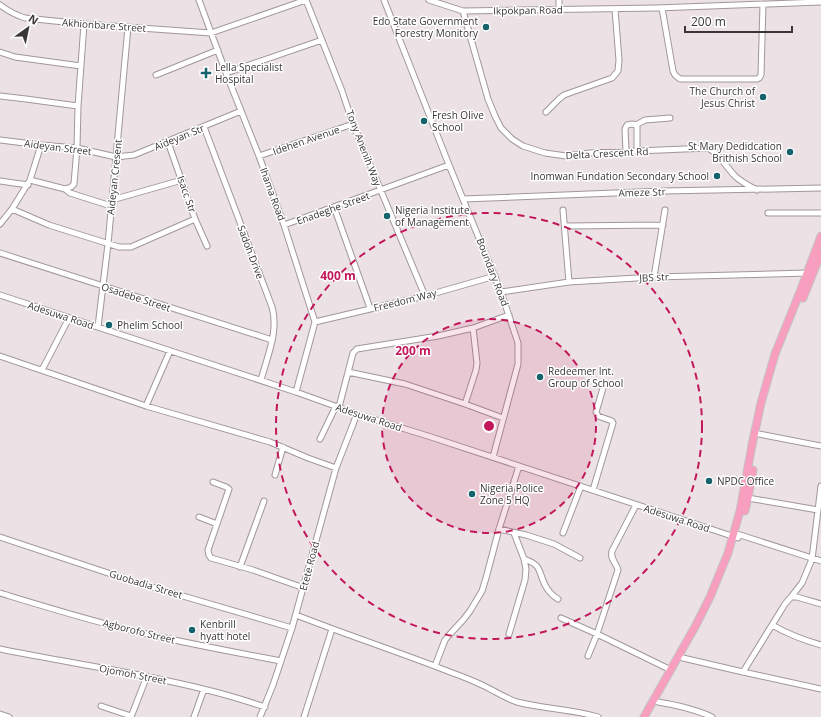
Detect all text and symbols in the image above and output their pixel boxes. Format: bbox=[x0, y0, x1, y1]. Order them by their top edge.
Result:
street label: Ikpokpan Road bbox=[493, 2, 563, 18]
north arrow bbox=[8, 8, 48, 48]
scale bar bbox=[685, 8, 792, 34]
text: N bbox=[26, 10, 42, 28]
text: 200 m bbox=[691, 13, 726, 30]
place label: Edo State Government Forestry Monitory bbox=[373, 14, 479, 40]
street label: Akhionbare Street bbox=[61, 15, 147, 35]
marker: Edo State Government Forestry Monitory bbox=[481, 22, 491, 32]
place label: Lella Specialist Hospital bbox=[215, 60, 283, 86]
marker: Lella Specialist Hospital bbox=[200, 67, 212, 79]
place label: The Church of Jesus Christ bbox=[690, 84, 756, 110]
marker: The Church of Jesus Christ bbox=[758, 92, 768, 102]
street label: Tony Anenih Way bbox=[343, 108, 385, 189]
place label: Fresh Olive School bbox=[432, 108, 484, 134]
marker: Fresh Olive School bbox=[419, 116, 429, 126]
street label: Aideyan Str bbox=[152, 121, 206, 153]
street label: Idehen Avenue bbox=[271, 122, 342, 158]
street label: Aideyan Street bbox=[23, 136, 93, 158]
street label: Aideyan Cresent bbox=[103, 138, 125, 216]
place label: St Mary Dedidcation Brithish School bbox=[688, 139, 782, 165]
street label: Delta Crescent Rd bbox=[565, 144, 649, 162]
marker: St Mary Dedidcation Brithish School bbox=[785, 147, 795, 157]
street label: Ihama Road bbox=[257, 165, 289, 223]
place label: Inomwan Fundation Secondary School bbox=[530, 169, 709, 183]
marker: Inomwan Fundation Secondary School bbox=[712, 171, 722, 181]
street label: Isacc Str bbox=[174, 174, 200, 214]
street label: Ameze Str bbox=[618, 184, 666, 200]
street label: Enadeghe Street bbox=[295, 188, 372, 228]
place label: Nigeria Institute of Management bbox=[395, 203, 470, 229]
marker: Nigeria Institute of Management bbox=[382, 211, 392, 221]
street label: Sadoh Drive bbox=[234, 223, 268, 281]
street label: Boundary Road bbox=[474, 236, 512, 308]
text: 400 m bbox=[320, 267, 356, 284]
street label: JBS str bbox=[638, 269, 669, 285]
street label: Osadebe Street bbox=[100, 279, 173, 315]
street label: Freedom Way bbox=[372, 285, 439, 315]
street label: Adesuwa Road bbox=[26, 298, 96, 332]
place label: Phelim School bbox=[117, 318, 183, 332]
marker: Phelim School bbox=[104, 320, 114, 330]
text: 200 m bbox=[395, 342, 431, 359]
place label: Redeemer Int. Group of School bbox=[548, 364, 623, 390]
marker: Redeemer Int. Group of School bbox=[535, 372, 545, 382]
street label: Adesuwa Road bbox=[334, 400, 404, 434]
centre of rings bbox=[482, 419, 496, 433]
place label: NPDC Office bbox=[717, 474, 775, 488]
marker: NPDC Office bbox=[704, 476, 714, 486]
place label: Nigeria Police Zone 5 HQ bbox=[480, 481, 544, 507]
marker: Nigeria Police Zone 5 HQ bbox=[467, 489, 477, 499]
street label: Adesuwa Road bbox=[642, 501, 712, 535]
street label: Etete Road bbox=[296, 540, 322, 592]
street label: Guobadia Street bbox=[108, 566, 185, 602]
street label: Agborofo Street bbox=[101, 615, 177, 647]
place label: Kenbrill hyatt hotel bbox=[200, 617, 250, 643]
marker: Kenbrill hyatt hotel bbox=[187, 625, 197, 635]
street label: Ojomoh Street bbox=[98, 661, 168, 687]

